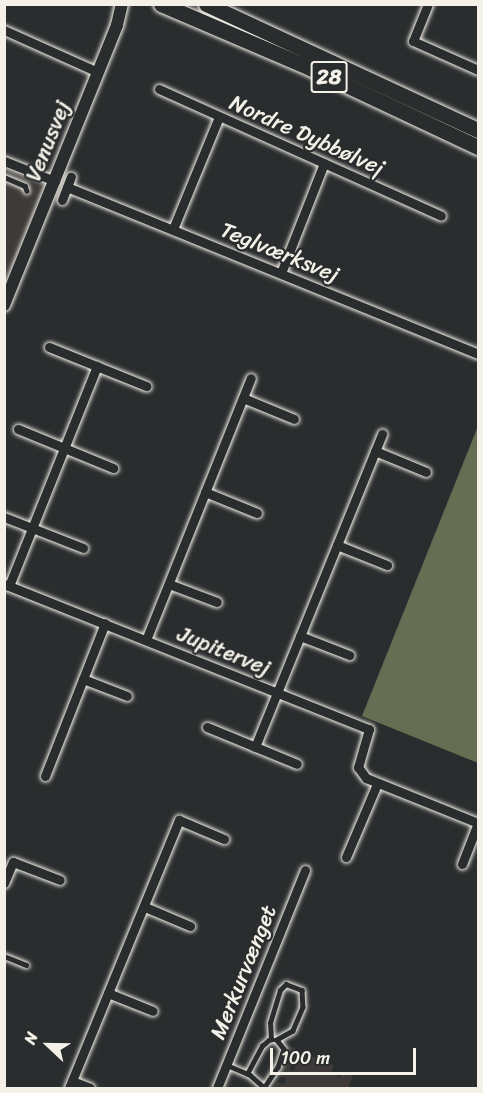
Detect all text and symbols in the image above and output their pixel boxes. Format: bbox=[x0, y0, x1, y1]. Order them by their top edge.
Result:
road number: 28 bbox=[310, 59, 348, 95]
street label: Nordre Dybbølvej bbox=[226, 89, 388, 181]
street label: Venusvej bbox=[20, 97, 76, 185]
street label: Teglværksvej bbox=[217, 216, 343, 288]
street label: Jupitervej bbox=[174, 620, 274, 682]
street label: Merkurvænget bbox=[204, 901, 282, 1043]
north arrow bbox=[18, 1015, 78, 1075]
text: N bbox=[15, 1027, 46, 1049]
scale bar bbox=[273, 1036, 418, 1074]
text: 100 m bbox=[281, 1042, 330, 1074]

